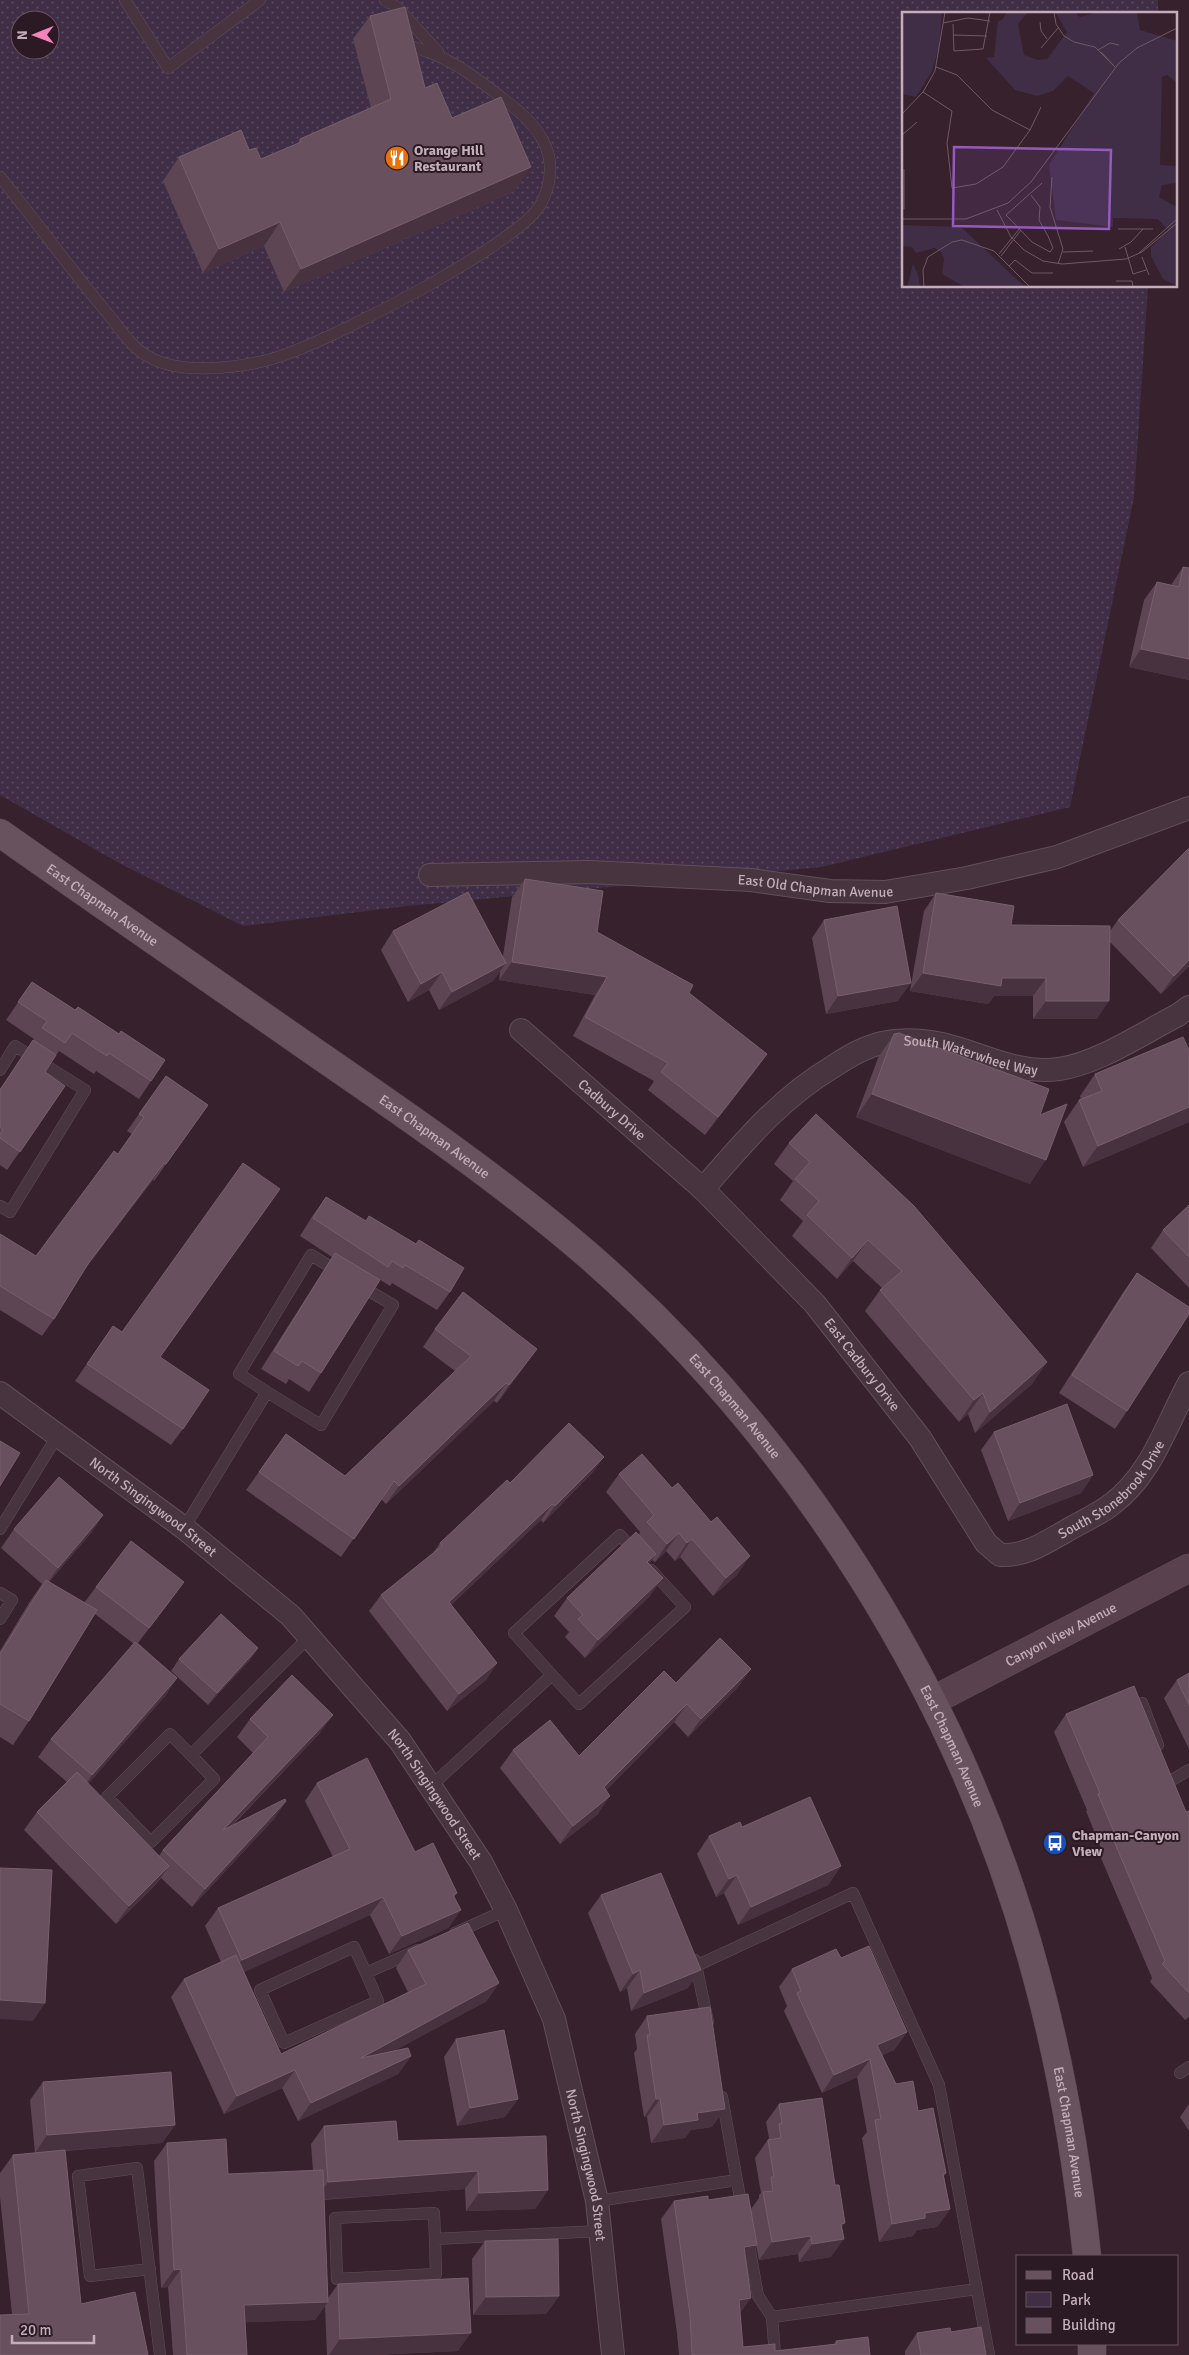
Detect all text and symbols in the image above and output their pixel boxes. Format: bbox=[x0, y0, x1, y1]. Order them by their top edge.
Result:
north arrow bbox=[10, 10, 60, 60]
inset map bbox=[902, 12, 1176, 288]
text: N bbox=[14, 30, 31, 40]
place label: Orange Hill Restaurant bbox=[414, 142, 484, 175]
restaurant icon: Orange Hill Restaurant bbox=[384, 145, 410, 171]
street label: East Chapman Avenue bbox=[43, 860, 161, 950]
street label: East Old Chapman Avenue bbox=[737, 871, 895, 901]
street label: South Waterwheel Way bbox=[904, 1032, 1039, 1079]
street label: Cadbury Drive bbox=[574, 1076, 649, 1144]
street label: East Chapman Avenue bbox=[376, 1091, 493, 1182]
street label: East Cadbury Drive bbox=[820, 1315, 904, 1415]
street label: East Chapman Avenue bbox=[685, 1350, 784, 1462]
street label: South Stonebrook Drive bbox=[1055, 1438, 1168, 1543]
street label: North Singingwood Street bbox=[86, 1454, 220, 1561]
street label: Canyon View Avenue bbox=[1002, 1599, 1120, 1671]
street label: East Chapman Avenue bbox=[916, 1682, 987, 1810]
street label: North Singingwood Street bbox=[384, 1725, 485, 1863]
place label: Chapman-Canyon View bbox=[1072, 1827, 1180, 1860]
bus stop icon: Chapman-Canyon View bbox=[1042, 1830, 1068, 1856]
street label: East Chapman Avenue bbox=[1049, 2065, 1088, 2199]
street label: North Singingwood Street bbox=[562, 2087, 609, 2242]
legend bbox=[1016, 2255, 1179, 2345]
text: Road bbox=[1062, 2266, 1094, 2284]
text: Park bbox=[1062, 2291, 1091, 2309]
scale bar bbox=[12, 2312, 95, 2344]
text: Building bbox=[1062, 2316, 1116, 2334]
text: 20 m bbox=[20, 2321, 51, 2339]

